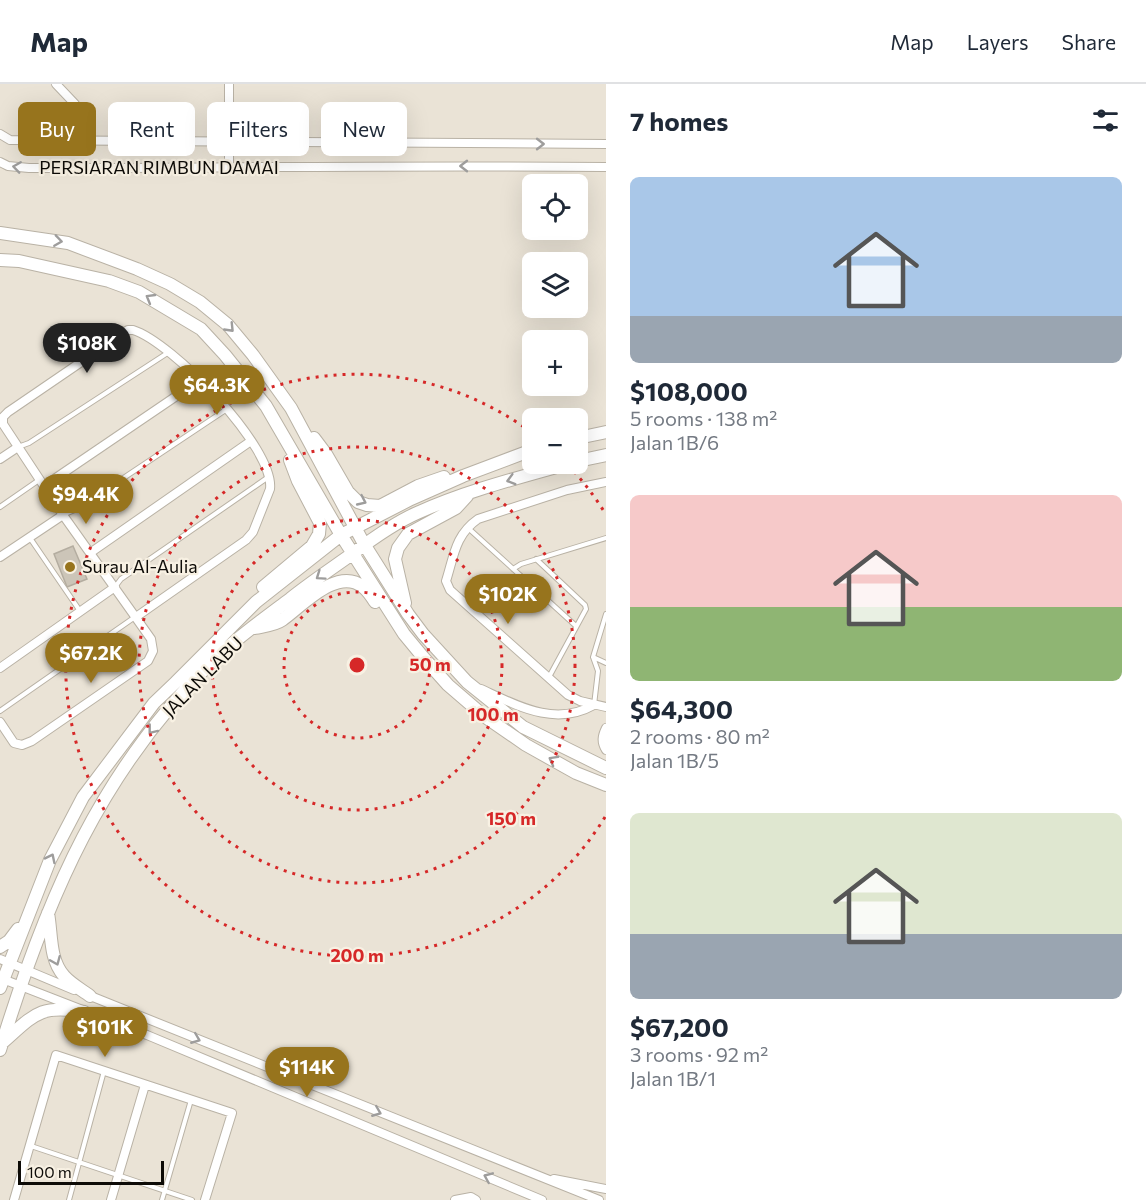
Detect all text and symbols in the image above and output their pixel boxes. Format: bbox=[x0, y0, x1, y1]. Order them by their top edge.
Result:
text: Map bbox=[30, 24, 88, 58]
text: Map bbox=[890, 29, 934, 54]
text: Layers bbox=[967, 29, 1029, 54]
text: Share bbox=[1062, 29, 1116, 54]
chip: Buy bbox=[18, 102, 96, 156]
chip: Rent bbox=[108, 102, 195, 156]
chip: Filters bbox=[207, 102, 309, 156]
chip: New bbox=[321, 102, 407, 156]
icon: filters bbox=[1089, 104, 1122, 137]
text: 7 homes bbox=[630, 105, 728, 136]
one-way arrow bbox=[536, 137, 545, 150]
street label: PERSIARAN RIMBUN DAMAI bbox=[39, 156, 279, 178]
one-way arrow bbox=[459, 159, 468, 172]
one-way arrow bbox=[12, 161, 21, 173]
map controls bbox=[522, 174, 588, 474]
button: locate bbox=[522, 174, 588, 240]
icon: home bbox=[822, 216, 930, 324]
one-way arrow bbox=[53, 235, 63, 247]
button: layers bbox=[522, 252, 588, 318]
one-way arrow bbox=[146, 294, 156, 305]
one-way arrow bbox=[223, 322, 234, 332]
pin: $108K bbox=[45, 323, 129, 374]
text: $108K bbox=[57, 330, 117, 354]
button: + bbox=[522, 330, 588, 396]
pin: $64.3K bbox=[168, 365, 266, 416]
text: $64.3K bbox=[184, 372, 250, 396]
text: $108,000 bbox=[630, 375, 748, 406]
text: 5 rooms · 138 m² bbox=[630, 406, 777, 430]
button: − bbox=[522, 408, 588, 474]
text: Jalan 1B/6 bbox=[630, 430, 719, 454]
one-way arrow bbox=[506, 473, 517, 485]
pin: $94.4K bbox=[37, 474, 135, 525]
text: $94.4K bbox=[52, 481, 120, 505]
one-way arrow bbox=[355, 494, 366, 506]
icon: home bbox=[822, 534, 930, 642]
place label: Surau Al-Aulia bbox=[82, 555, 198, 577]
marker: Surau Al-Aulia bbox=[63, 560, 77, 574]
one-way arrow bbox=[315, 569, 326, 580]
pin: $102K bbox=[466, 574, 550, 625]
text: $102K bbox=[478, 581, 538, 605]
street label: JALAN LABU bbox=[157, 631, 247, 721]
pin: $67.2K bbox=[42, 633, 140, 684]
text: $67.2K bbox=[59, 640, 123, 664]
text: 50 m bbox=[409, 653, 451, 675]
centre of rings bbox=[347, 655, 367, 675]
text: $64,300 bbox=[630, 693, 733, 724]
text: 100 m bbox=[467, 703, 519, 725]
one-way arrow bbox=[148, 724, 159, 735]
text: 2 rooms · 80 m² bbox=[630, 724, 770, 748]
text: Jalan 1B/5 bbox=[630, 748, 719, 772]
one-way arrow bbox=[549, 756, 559, 767]
text: 150 m bbox=[486, 807, 536, 829]
icon: home bbox=[822, 852, 930, 960]
one-way arrow bbox=[44, 853, 56, 864]
text: 200 m bbox=[330, 944, 384, 966]
one-way arrow bbox=[49, 954, 61, 965]
pin: $101K bbox=[63, 1007, 147, 1058]
text: $67,200 bbox=[630, 1011, 729, 1042]
text: $101K bbox=[77, 1014, 133, 1038]
one-way arrow bbox=[190, 1032, 201, 1044]
text: 3 rooms · 92 m² bbox=[630, 1042, 768, 1066]
pin: $114K bbox=[265, 1047, 349, 1098]
text: $114K bbox=[279, 1054, 335, 1078]
text: Jalan 1B/1 bbox=[630, 1066, 716, 1090]
one-way arrow bbox=[371, 1105, 382, 1117]
scale bar bbox=[18, 1158, 164, 1186]
text: 100 m bbox=[27, 1162, 72, 1181]
one-way arrow bbox=[483, 1172, 494, 1184]

